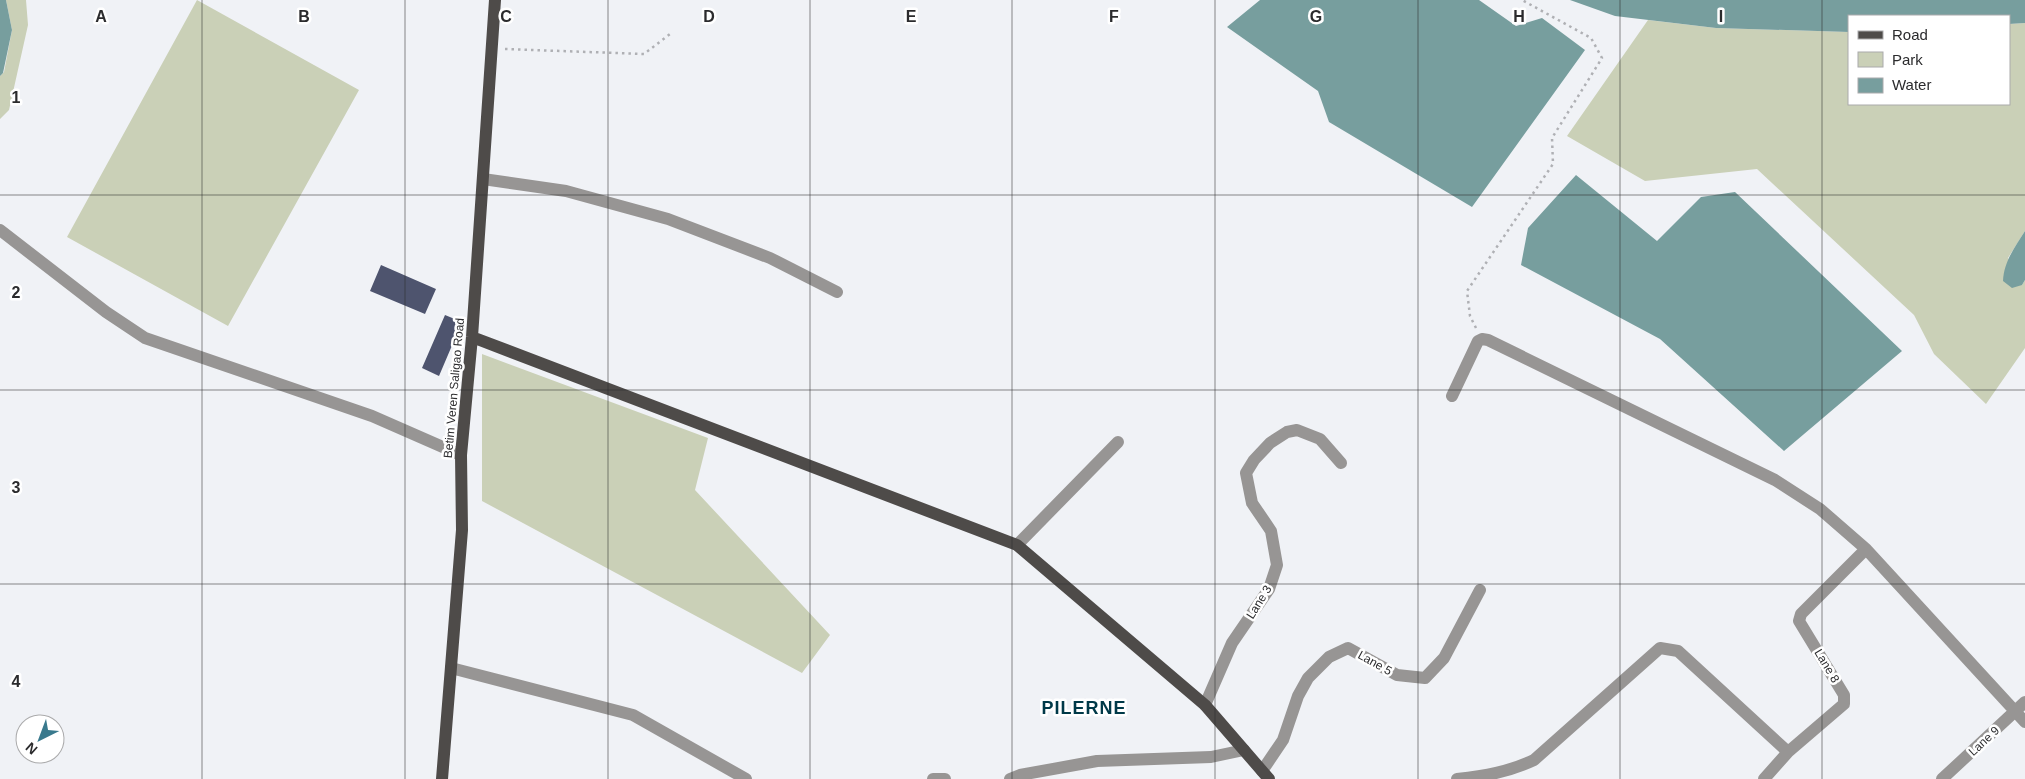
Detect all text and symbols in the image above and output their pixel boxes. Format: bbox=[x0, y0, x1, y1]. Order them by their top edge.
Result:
text: A bbox=[95, 8, 107, 25]
text: B bbox=[298, 8, 310, 25]
text: C bbox=[500, 8, 512, 25]
text: D bbox=[703, 8, 715, 25]
text: E bbox=[906, 8, 917, 25]
text: F bbox=[1109, 8, 1119, 25]
text: G bbox=[1310, 8, 1322, 25]
text: H bbox=[1513, 8, 1525, 25]
text: I bbox=[1719, 8, 1723, 25]
legend bbox=[1848, 15, 2010, 105]
text: Road bbox=[1892, 26, 1928, 43]
text: Park bbox=[1892, 51, 1923, 68]
text: Water bbox=[1892, 76, 1931, 93]
text: 1 bbox=[12, 89, 21, 106]
text: 2 bbox=[12, 284, 21, 301]
street label: Betim Veren Saligao Road bbox=[441, 317, 467, 459]
text: 3 bbox=[12, 479, 21, 496]
street label: Lane 3 bbox=[1243, 582, 1275, 621]
street label: Lane 8 bbox=[1812, 647, 1843, 686]
street label: Lane 5 bbox=[1356, 648, 1395, 678]
text: 4 bbox=[12, 673, 21, 690]
district label: PILERNE bbox=[1041, 698, 1127, 718]
north arrow bbox=[15, 714, 65, 764]
street label: Lane 9 bbox=[1966, 723, 2002, 759]
text: N bbox=[22, 739, 40, 758]

